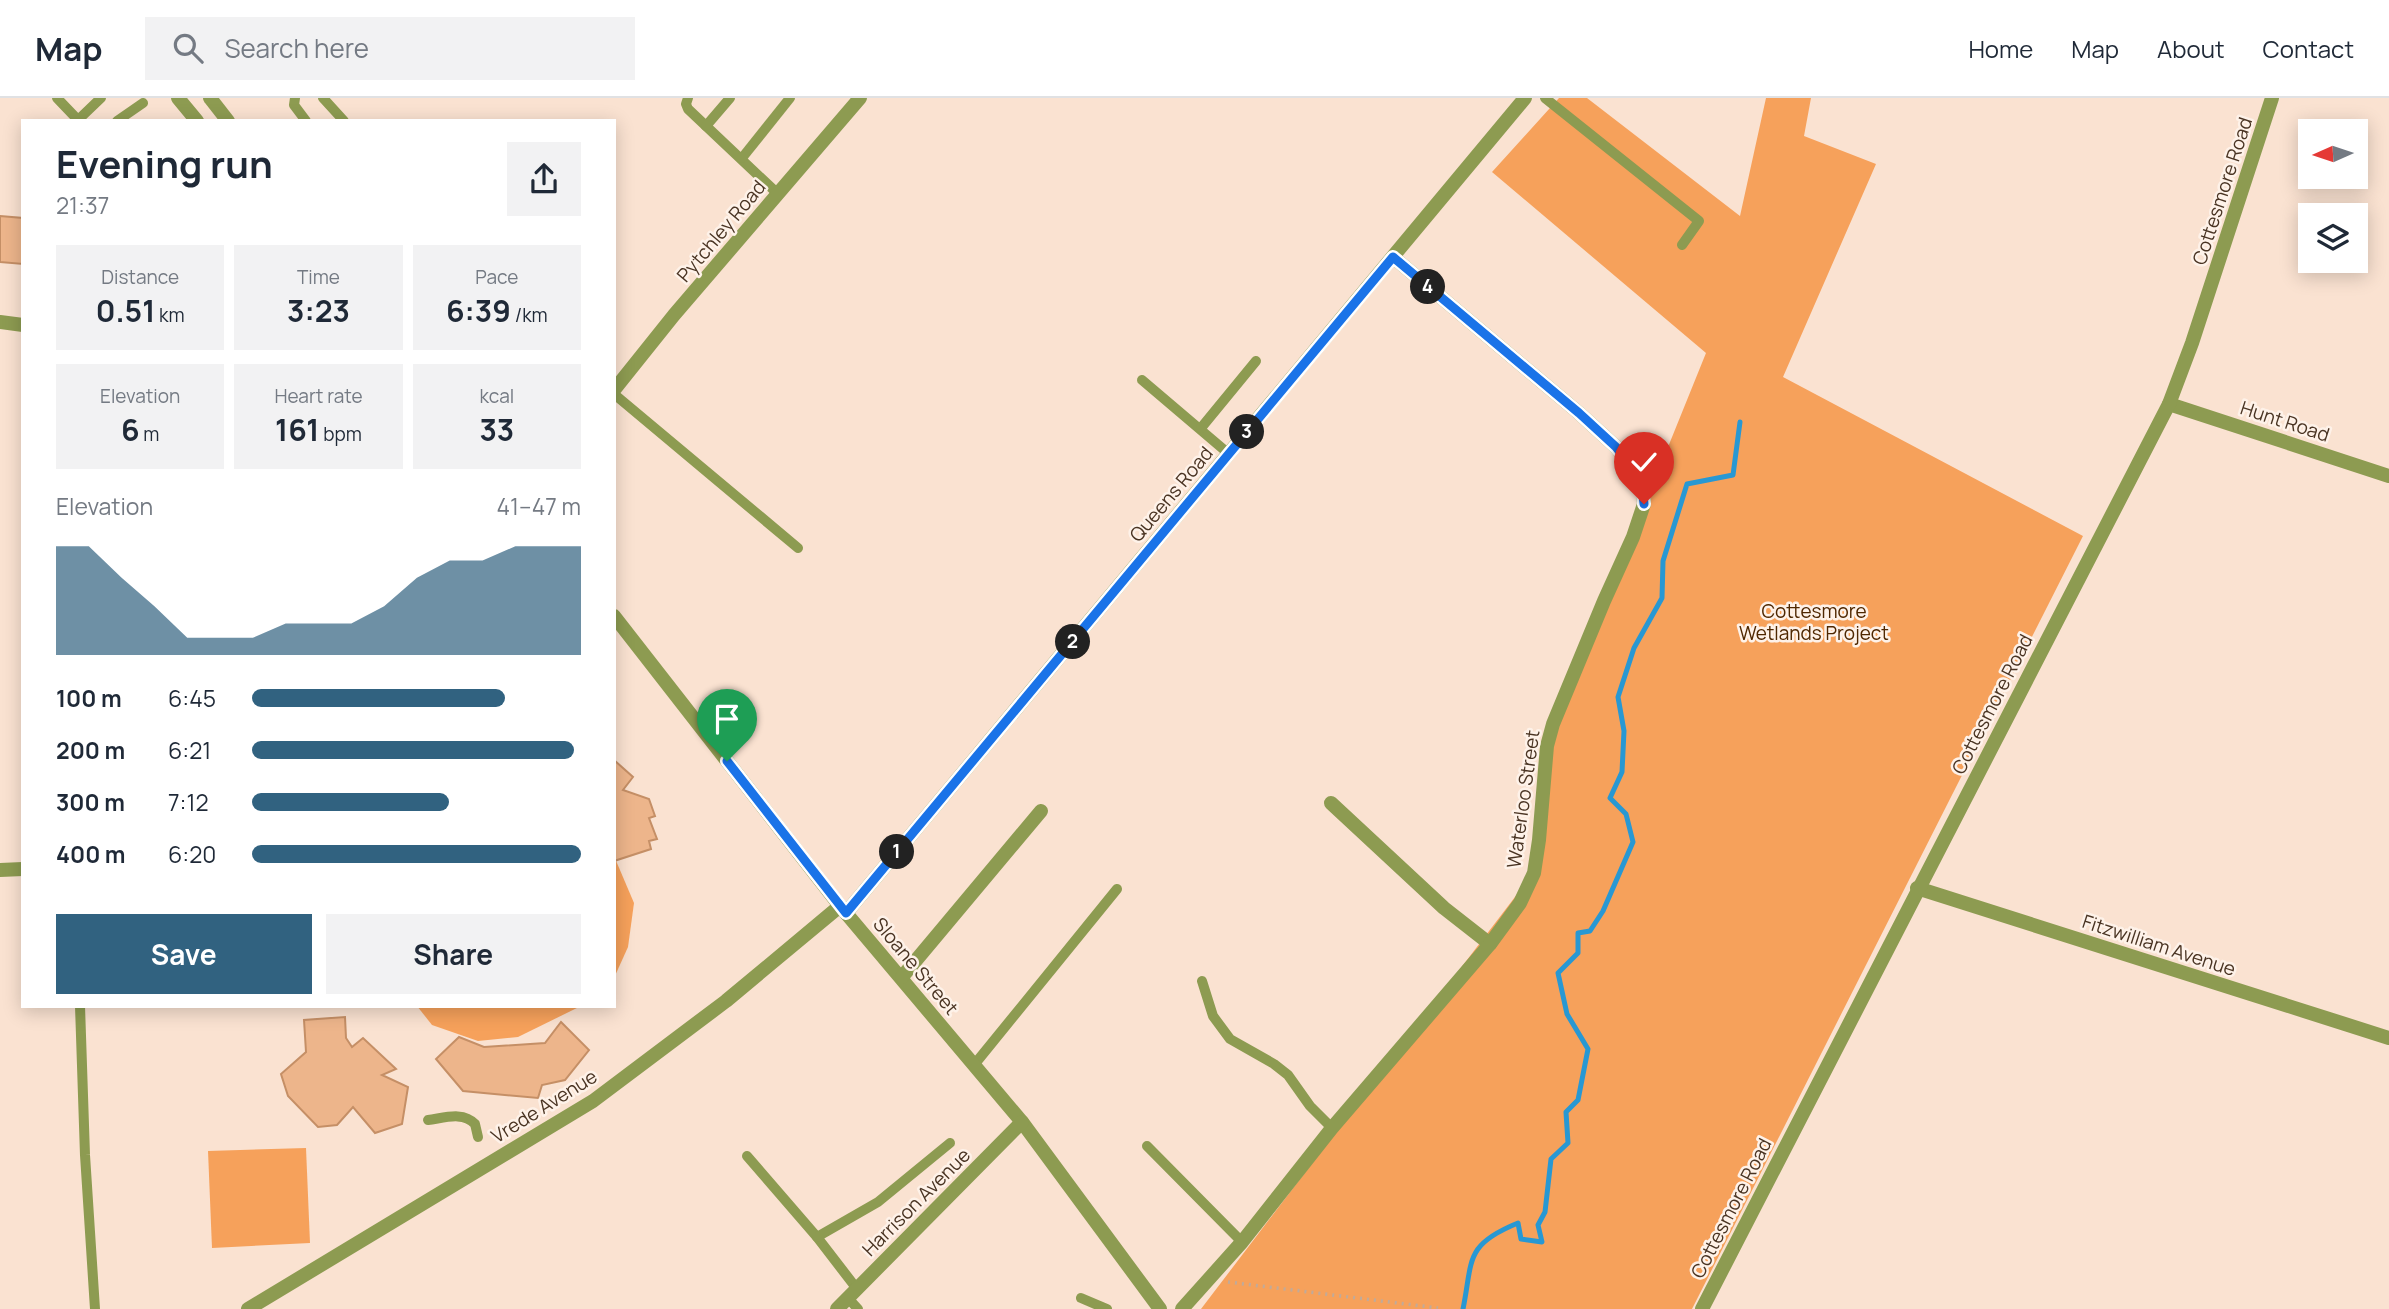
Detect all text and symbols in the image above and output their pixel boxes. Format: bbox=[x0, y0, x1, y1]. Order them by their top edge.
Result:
search box bbox=[145, 17, 635, 80]
text: Map bbox=[35, 26, 103, 71]
icon: search bbox=[169, 29, 207, 67]
text: Search here bbox=[225, 30, 369, 66]
text: Home bbox=[1968, 32, 2033, 65]
text: Map bbox=[2071, 32, 2119, 65]
text: About bbox=[2157, 32, 2225, 65]
text: Contact bbox=[2263, 32, 2354, 65]
street label: Cottesmore Road bbox=[2186, 114, 2258, 268]
north arrow bbox=[2298, 119, 2368, 189]
map controls bbox=[2298, 119, 2368, 273]
text: Evening run bbox=[56, 137, 273, 189]
button: share bbox=[507, 142, 581, 216]
street label: Pytchley Road bbox=[671, 175, 771, 287]
text: 21:37 bbox=[56, 189, 109, 221]
button: layers bbox=[2298, 203, 2368, 273]
text: Distance bbox=[101, 264, 179, 290]
text: Time bbox=[297, 264, 340, 290]
text: Pace bbox=[475, 264, 518, 290]
pin: 4 bbox=[1410, 270, 1446, 304]
text: 4 bbox=[1422, 273, 1433, 299]
text: 0.51 bbox=[96, 290, 155, 331]
text: 3:23 bbox=[287, 290, 350, 331]
text: 6:39 bbox=[446, 290, 511, 331]
text: km bbox=[155, 302, 185, 328]
text: /km bbox=[511, 302, 548, 328]
text: Elevation bbox=[100, 383, 180, 409]
text: Heart rate bbox=[274, 383, 363, 409]
text: kcal bbox=[479, 383, 514, 409]
street label: Hunt Road bbox=[2237, 394, 2333, 448]
text: 6 bbox=[121, 409, 140, 450]
text: 161 bbox=[275, 409, 320, 450]
text: 33 bbox=[479, 409, 514, 450]
pin: 3 bbox=[1230, 414, 1264, 450]
text: 3 bbox=[1241, 418, 1252, 444]
text: m bbox=[140, 421, 159, 447]
text: bpm bbox=[320, 421, 362, 447]
pin bbox=[1614, 432, 1674, 504]
street label: Queens Road bbox=[1123, 441, 1219, 547]
icon: check bbox=[1625, 443, 1663, 481]
text: Elevation bbox=[56, 490, 153, 522]
text: 41–47 m bbox=[496, 490, 581, 522]
park label: Cottesmore Wetlands Project bbox=[1739, 598, 1889, 646]
pin: 2 bbox=[1056, 624, 1090, 660]
text: 2 bbox=[1067, 628, 1078, 654]
street label: Cottesmore Road bbox=[1945, 630, 2039, 778]
text: 100 m bbox=[56, 682, 122, 714]
text: 6:45 bbox=[168, 682, 216, 714]
pin bbox=[697, 689, 757, 761]
icon: arrive bbox=[708, 700, 746, 738]
street label: Waterloo Street bbox=[1500, 728, 1546, 870]
text: 200 m bbox=[56, 734, 125, 766]
text: 6:21 bbox=[168, 734, 211, 766]
text: 300 m bbox=[56, 786, 125, 818]
text: 7:12 bbox=[168, 786, 209, 818]
pin: 1 bbox=[880, 834, 914, 870]
text: 400 m bbox=[56, 838, 126, 870]
text: 6:20 bbox=[168, 838, 216, 870]
text: 1 bbox=[892, 838, 901, 864]
street label: Fitzwilliam Avenue bbox=[2079, 908, 2239, 982]
street label: Sloane Street bbox=[868, 912, 964, 1020]
button: Save bbox=[56, 914, 312, 994]
button: Share bbox=[326, 914, 581, 994]
street label: Vrede Avenue bbox=[486, 1063, 602, 1149]
street label: Cottesmore Road bbox=[1684, 1134, 1778, 1282]
street label: Harrison Avenue bbox=[856, 1142, 976, 1262]

